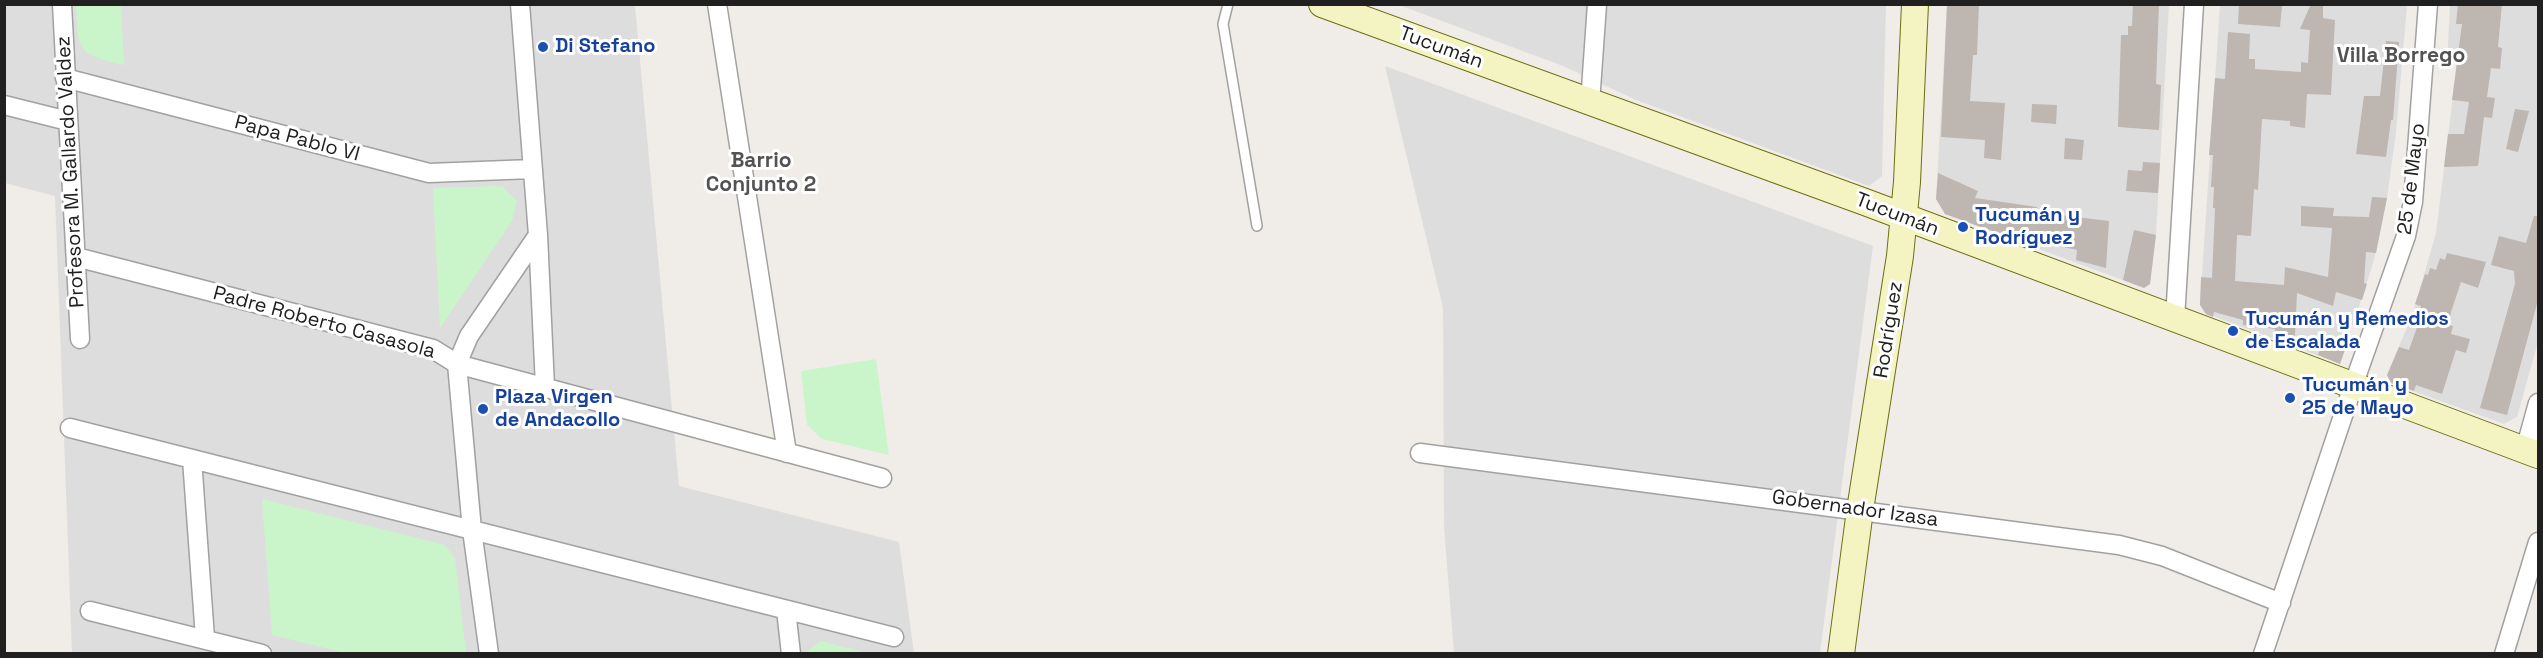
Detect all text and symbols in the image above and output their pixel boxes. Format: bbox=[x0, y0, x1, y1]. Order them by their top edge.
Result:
street label: Tucumán bbox=[1396, 22, 1486, 74]
place label: Di Stefano bbox=[555, 35, 655, 59]
street label: Profesora M. Gallardo Valdez bbox=[52, 36, 90, 308]
marker: Di Stefano bbox=[536, 40, 550, 54]
district label: Villa Borrego bbox=[2337, 43, 2465, 69]
street label: Papa Pablo VI bbox=[232, 111, 362, 167]
street label: 25 de Mayo bbox=[2393, 122, 2431, 236]
district label: Barrio Conjunto 2 bbox=[706, 148, 816, 198]
street label: Tucumán bbox=[1852, 188, 1942, 242]
place label: Tucumán y Rodríguez bbox=[1975, 204, 2080, 251]
marker: Tucumán y Rodríguez bbox=[1956, 220, 1970, 234]
street label: Rodríguez bbox=[1870, 280, 1908, 380]
street label: Padre Roberto Casasola bbox=[210, 282, 438, 364]
place label: Tucumán y Remedios de Escalada bbox=[2245, 308, 2449, 355]
marker: Tucumán y Remedios de Escalada bbox=[2226, 324, 2240, 338]
place label: Tucumán y 25 de Mayo bbox=[2302, 374, 2414, 421]
place label: Plaza Virgen de Andacollo bbox=[495, 386, 620, 433]
marker: Tucumán y 25 de Mayo bbox=[2283, 391, 2297, 405]
marker: Plaza Virgen de Andacollo bbox=[476, 402, 490, 416]
street label: Gobernador Izasa bbox=[1770, 485, 1940, 533]

